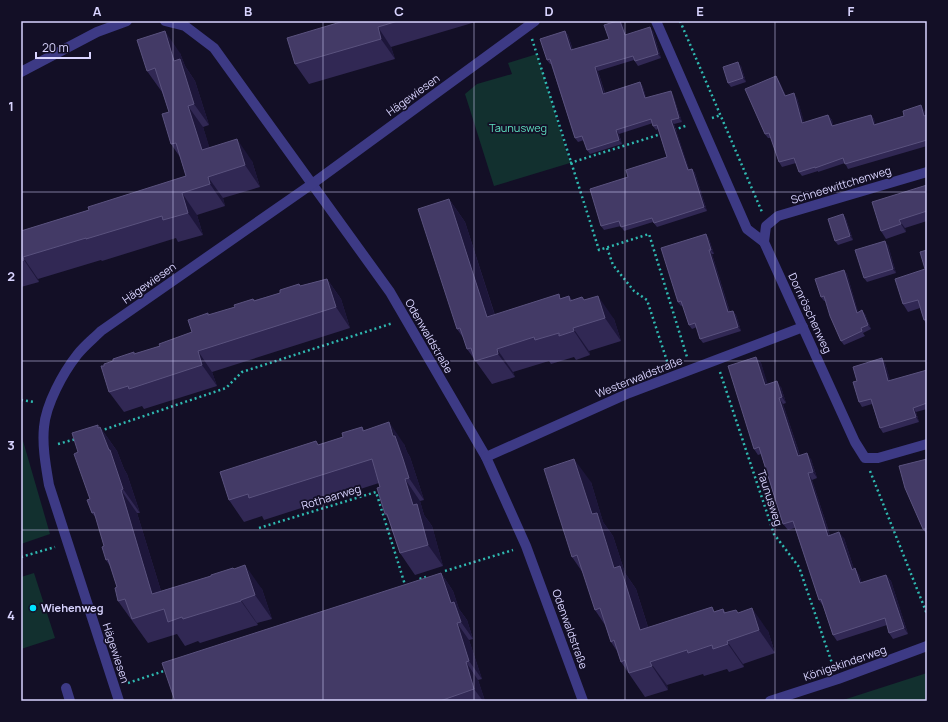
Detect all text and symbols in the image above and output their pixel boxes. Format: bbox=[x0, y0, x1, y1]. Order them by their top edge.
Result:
text: A bbox=[93, 2, 102, 20]
text: B bbox=[244, 2, 252, 20]
text: C bbox=[394, 2, 404, 20]
text: D bbox=[544, 2, 554, 20]
text: E bbox=[696, 2, 704, 20]
text: F bbox=[848, 2, 855, 20]
scale bar bbox=[36, 34, 90, 60]
text: 20 m bbox=[42, 39, 69, 56]
street label: Hägewiesen bbox=[383, 70, 442, 119]
text: 1 bbox=[8, 97, 14, 115]
park label: Taunusweg bbox=[489, 120, 547, 135]
street label: Schneewittchenweg bbox=[789, 162, 893, 207]
street label: Hägewiesen bbox=[119, 259, 179, 307]
text: 2 bbox=[7, 267, 15, 285]
street label: Dornröschenweg bbox=[785, 270, 836, 355]
street label: Odenwaldstraße bbox=[402, 296, 457, 376]
street label: Westerwaldstraße bbox=[593, 352, 685, 401]
text: 3 bbox=[7, 436, 15, 454]
street label: Taunusweg bbox=[754, 468, 787, 528]
street label: Rothaarweg bbox=[299, 480, 363, 513]
street label: Odenwaldstraße bbox=[549, 587, 592, 671]
place label: Wiehenweg bbox=[41, 600, 103, 615]
marker: Wiehenweg bbox=[28, 603, 38, 613]
text: 4 bbox=[7, 606, 15, 624]
street label: Hägewiesen bbox=[100, 621, 133, 685]
street label: Königskinderweg bbox=[801, 641, 888, 684]

